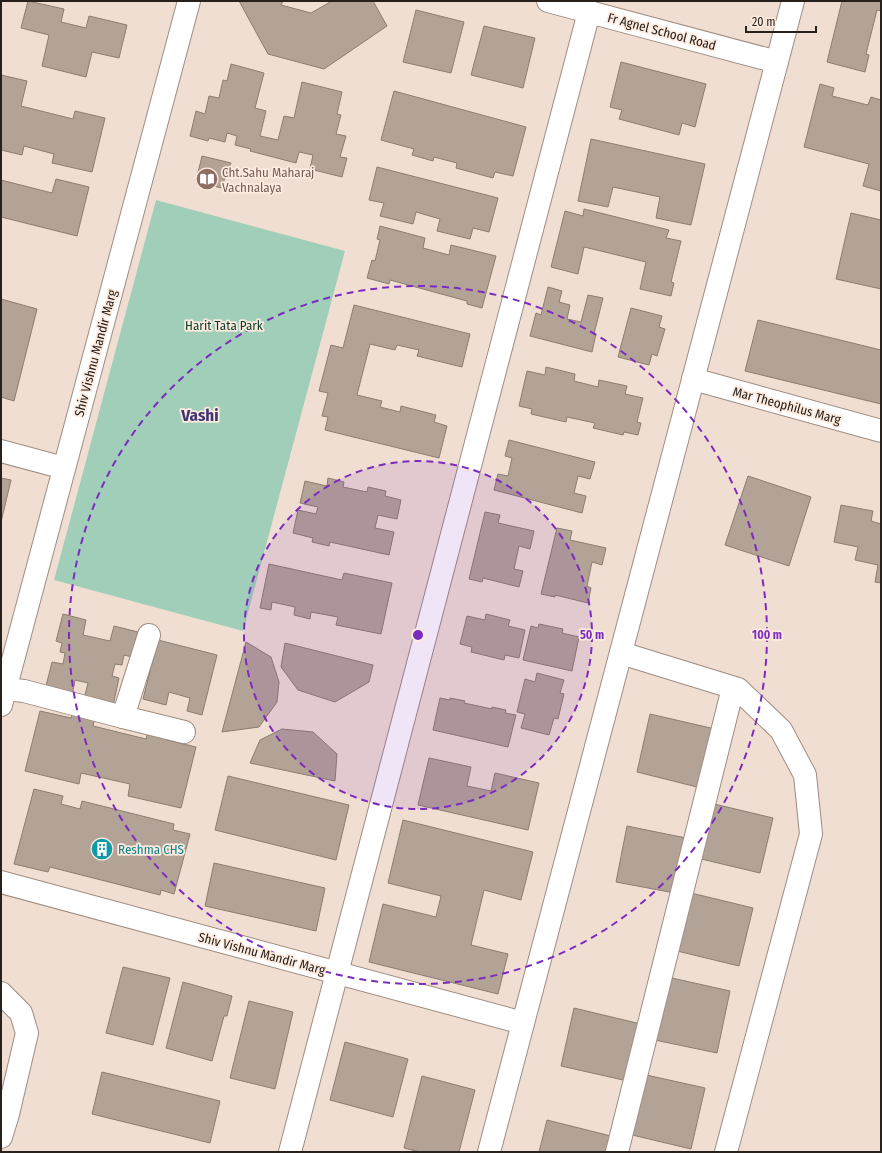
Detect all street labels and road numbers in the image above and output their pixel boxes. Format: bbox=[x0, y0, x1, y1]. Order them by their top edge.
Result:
street label: Fr Agnel School Road bbox=[606, 10, 718, 53]
street label: Shiv Vishnu Mandir Marg bbox=[71, 287, 120, 418]
street label: Mar Theophilus Marg bbox=[731, 384, 843, 427]
street label: Shiv Vishnu Mandir Marg bbox=[197, 929, 328, 978]

